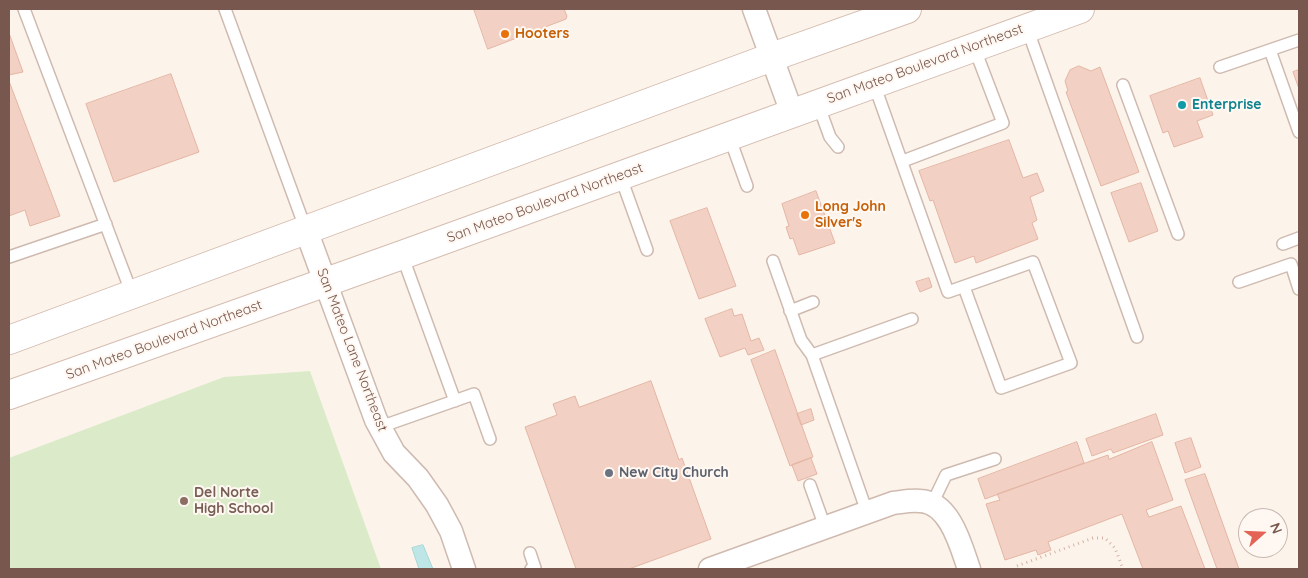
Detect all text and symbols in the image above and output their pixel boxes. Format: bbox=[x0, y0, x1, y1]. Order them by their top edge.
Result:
street label: San Mateo Boulevard Northeast bbox=[825, 21, 1025, 107]
place label: Hooters bbox=[515, 26, 569, 42]
marker: Hooters bbox=[499, 28, 511, 40]
place label: Enterprise bbox=[1192, 97, 1262, 113]
marker: Enterprise bbox=[1176, 99, 1188, 111]
street label: San Mateo Boulevard Northeast bbox=[445, 160, 645, 246]
place label: Long John Silver's bbox=[815, 199, 886, 232]
marker: Long John Silver's bbox=[799, 209, 811, 221]
street label: San Mateo Lane Northeast bbox=[313, 266, 391, 434]
street label: San Mateo Boulevard Northeast bbox=[64, 297, 264, 383]
place label: New City Church bbox=[619, 465, 729, 481]
marker: New City Church bbox=[603, 467, 615, 479]
place label: Del Norte High School bbox=[194, 485, 274, 518]
marker: Del Norte High School bbox=[178, 495, 190, 507]
north arrow bbox=[1238, 508, 1288, 558]
text: N bbox=[1266, 520, 1286, 536]

